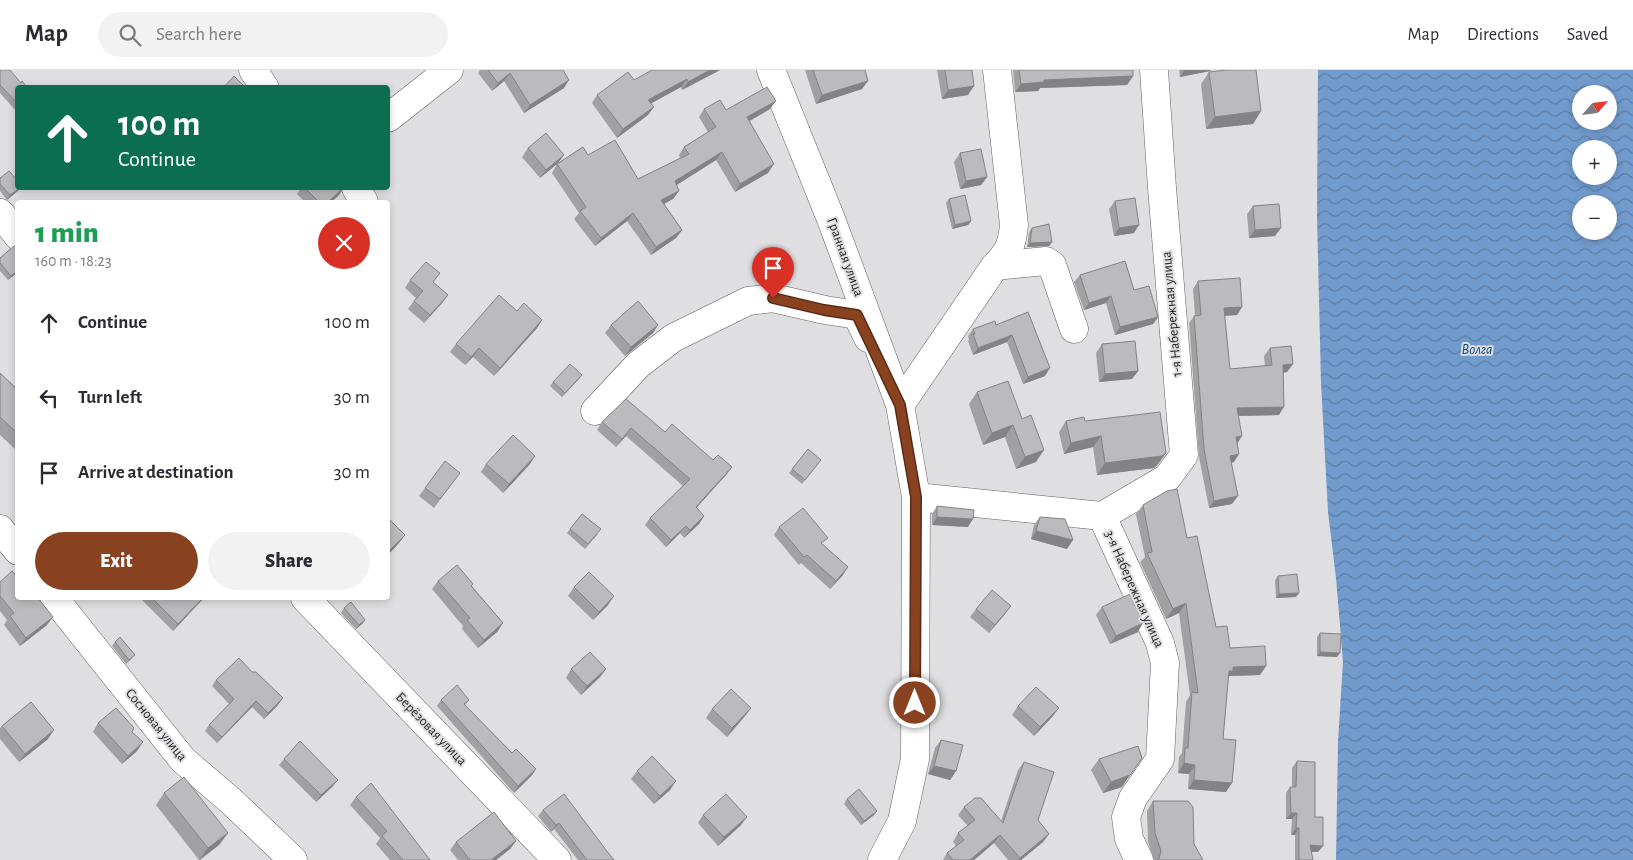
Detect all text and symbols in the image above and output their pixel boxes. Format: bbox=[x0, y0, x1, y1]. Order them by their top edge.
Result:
search box bbox=[98, 12, 448, 57]
icon: search bbox=[116, 21, 144, 49]
text: Map bbox=[25, 22, 68, 46]
text: Search here bbox=[156, 25, 242, 44]
text: Map bbox=[1408, 26, 1439, 44]
text: Directions bbox=[1467, 26, 1539, 44]
text: Saved bbox=[1567, 26, 1608, 44]
north arrow bbox=[1572, 85, 1618, 130]
map controls bbox=[1572, 85, 1617, 240]
icon: ahead bbox=[35, 105, 100, 170]
text: 100 m bbox=[118, 107, 201, 142]
button: + bbox=[1572, 140, 1617, 185]
text: Continue bbox=[118, 148, 196, 170]
button: − bbox=[1572, 195, 1617, 240]
street label: Гранная улица bbox=[824, 216, 866, 299]
button: close bbox=[318, 217, 370, 269]
text: 1 min bbox=[35, 218, 99, 248]
pin bbox=[752, 247, 794, 298]
street label: 1-я Набережная улица bbox=[1160, 250, 1184, 377]
text: 160 m · 18:23 bbox=[35, 253, 111, 269]
icon: arrive bbox=[759, 254, 787, 282]
icon: ahead bbox=[35, 309, 63, 337]
text: Continue bbox=[78, 313, 147, 332]
text: 100 m bbox=[325, 313, 370, 332]
water label: Волга bbox=[1462, 342, 1492, 357]
icon: left bbox=[35, 384, 63, 412]
text: Turn left bbox=[78, 388, 142, 407]
text: 30 m bbox=[334, 388, 370, 407]
icon: arrive bbox=[35, 459, 63, 487]
text: Arrive at destination bbox=[78, 463, 234, 482]
text: 30 m bbox=[334, 463, 370, 482]
street label: 3-я Набережная улица bbox=[1102, 528, 1166, 650]
button: Exit bbox=[35, 532, 198, 590]
button: Share bbox=[208, 532, 370, 590]
position arrow bbox=[888, 676, 940, 728]
street label: Сосновая улица bbox=[123, 686, 190, 764]
street label: Берёзовая улица bbox=[393, 690, 469, 768]

